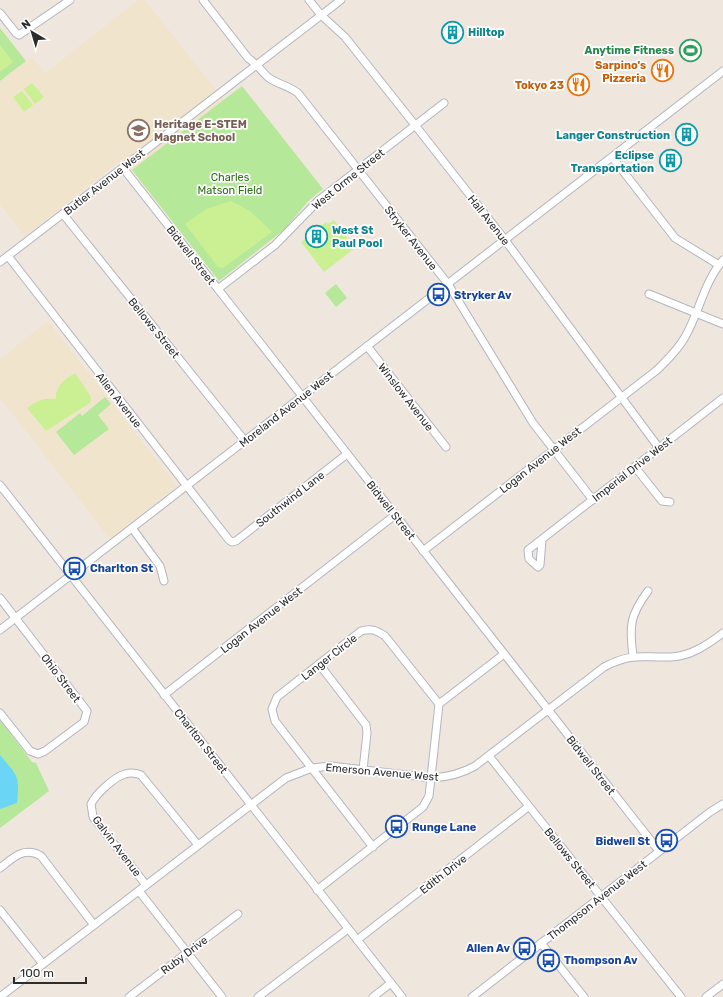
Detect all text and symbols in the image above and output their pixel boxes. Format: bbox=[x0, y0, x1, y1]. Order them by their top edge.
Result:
north arrow bbox=[12, 12, 52, 52]
text: N bbox=[19, 17, 33, 32]
building icon: Hilltop bbox=[439, 19, 465, 45]
place label: Hilltop bbox=[468, 26, 504, 39]
sports icon: Anytime Fitness bbox=[677, 37, 703, 63]
place label: Anytime Fitness bbox=[585, 44, 674, 57]
restaurant icon: Sarpino's Pizzeria bbox=[649, 58, 675, 84]
place label: Sarpino's Pizzeria bbox=[595, 59, 646, 85]
restaurant icon: Tokyo 23 bbox=[566, 72, 592, 98]
place label: Tokyo 23 bbox=[515, 79, 564, 92]
school or university icon: Heritage E-STEM Magnet School bbox=[125, 117, 151, 143]
place label: Heritage E-STEM Magnet School bbox=[154, 118, 247, 144]
building icon: Langer Construction bbox=[673, 122, 699, 148]
place label: Langer Construction bbox=[556, 129, 670, 142]
street label: Butler Avenue West bbox=[61, 146, 148, 218]
street label: West Orme Street bbox=[309, 146, 388, 213]
building icon: Eclipse Transportation bbox=[657, 148, 683, 174]
place label: Eclipse Transportation bbox=[571, 149, 654, 175]
park label: Charles Matson Field bbox=[198, 171, 262, 197]
street label: Hall Avenue bbox=[465, 193, 512, 248]
street label: Stryker Avenue bbox=[382, 204, 440, 273]
street label: Bidwell Street bbox=[164, 223, 218, 288]
building icon: West St Paul Pool bbox=[304, 223, 330, 249]
place label: West St Paul Pool bbox=[332, 224, 382, 250]
bus stop icon: Stryker Av bbox=[425, 282, 451, 308]
place label: Stryker Av bbox=[454, 289, 512, 302]
street label: Bellows Street bbox=[125, 296, 182, 362]
street label: Winslow Avenue bbox=[375, 361, 436, 434]
street label: Moreland Avenue West bbox=[237, 368, 336, 450]
street label: Allen Avenue bbox=[93, 370, 144, 431]
street label: Logan Avenue West bbox=[497, 424, 584, 496]
street label: Imperial Drive West bbox=[590, 434, 675, 505]
street label: Southwind Lane bbox=[254, 469, 327, 530]
street label: Bidwell Street bbox=[364, 478, 418, 543]
bus stop icon: Charlton St bbox=[62, 555, 88, 581]
place label: Charlton St bbox=[90, 562, 153, 575]
street label: Logan Avenue West bbox=[218, 584, 305, 656]
street label: Langer Circle bbox=[299, 632, 360, 683]
street label: Ohio Street bbox=[38, 651, 84, 706]
street label: Charlton Street bbox=[171, 706, 230, 777]
street label: Bidwell Street bbox=[564, 733, 618, 798]
street label: Emerson Avenue West bbox=[325, 761, 440, 784]
street label: Galvin Avenue bbox=[90, 813, 144, 879]
bus stop icon: Runge Lane bbox=[384, 814, 410, 840]
place label: Runge Lane bbox=[412, 821, 477, 834]
street label: Bellows Street bbox=[541, 826, 598, 892]
bus stop icon: Bidwell St bbox=[653, 828, 679, 854]
place label: Bidwell St bbox=[596, 835, 650, 848]
street label: Edith Drive bbox=[417, 852, 469, 897]
street label: Thompson Avenue West bbox=[545, 857, 650, 943]
street label: Ruby Drive bbox=[158, 934, 210, 977]
bus stop icon: Allen Av bbox=[512, 935, 538, 961]
place label: Allen Av bbox=[466, 942, 510, 955]
bus stop icon: Thompson Av bbox=[536, 947, 562, 973]
place label: Thompson Av bbox=[564, 954, 638, 967]
scale bar bbox=[14, 959, 86, 985]
text: 100 m bbox=[20, 966, 54, 980]

